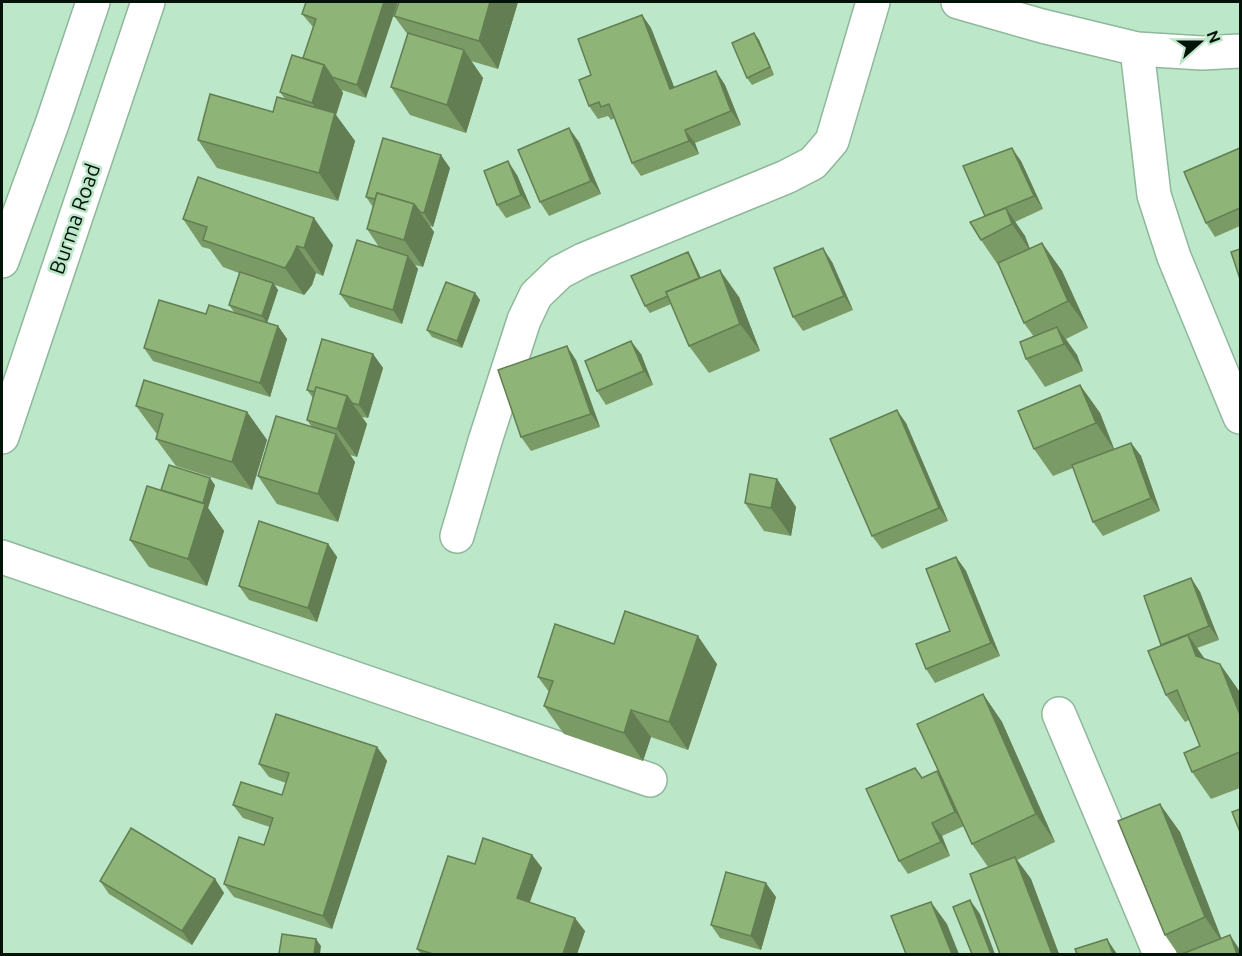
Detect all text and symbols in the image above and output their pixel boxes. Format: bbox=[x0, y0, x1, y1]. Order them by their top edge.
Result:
north arrow bbox=[1170, 12, 1230, 72]
text: N bbox=[1203, 28, 1225, 45]
street label: Burma Road bbox=[44, 160, 104, 277]

